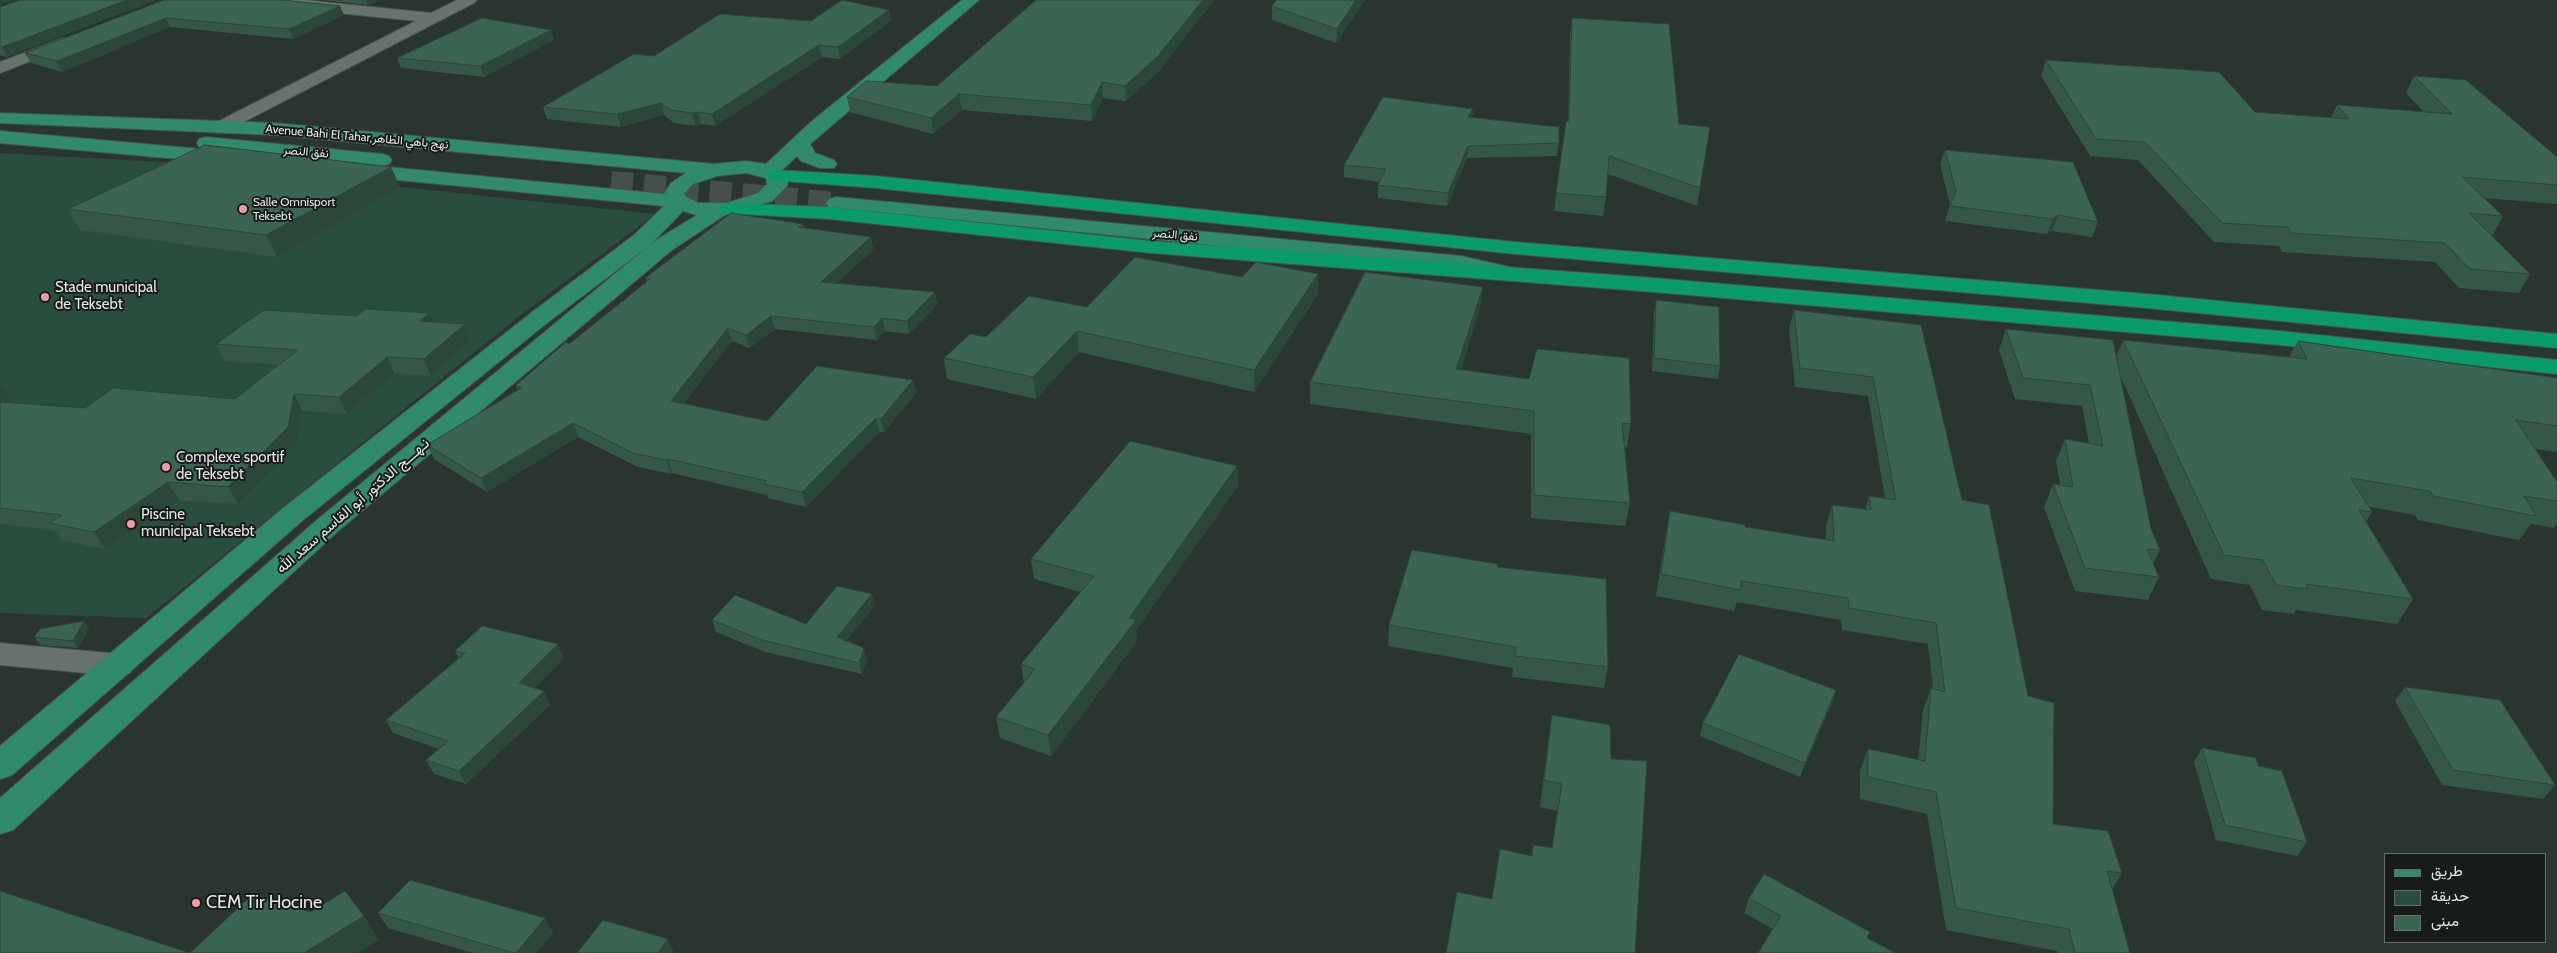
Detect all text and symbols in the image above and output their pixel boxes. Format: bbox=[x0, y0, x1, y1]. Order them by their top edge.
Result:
street label: Avenue Bahi El Tahar,نهج باهي الطاهر bbox=[265, 122, 449, 152]
street label: نفق النصر bbox=[283, 143, 329, 161]
place label: Salle Omnisport Teksebt bbox=[253, 195, 335, 223]
marker: Salle Omnisport Teksebt bbox=[237, 203, 249, 215]
street label: نفق النصر bbox=[1152, 226, 1198, 244]
place label: Stade municipal de Teksebt bbox=[55, 279, 157, 314]
marker: Stade municipal de Teksebt bbox=[39, 291, 51, 303]
street label: نـهـــج الدكتور أبو القاسم سعد الله bbox=[273, 434, 433, 578]
place label: Complexe sportif de Teksebt bbox=[176, 449, 285, 484]
marker: Complexe sportif de Teksebt bbox=[160, 461, 172, 473]
place label: Piscine municipal Teksebt bbox=[141, 506, 254, 541]
marker: Piscine municipal Teksebt bbox=[125, 518, 137, 530]
legend bbox=[2384, 853, 2547, 943]
text: طريق bbox=[2431, 862, 2463, 880]
text: حديقة bbox=[2431, 887, 2469, 905]
place label: CEM Tir Hocine bbox=[206, 892, 322, 914]
marker: CEM Tir Hocine bbox=[190, 897, 202, 909]
text: مبنى bbox=[2431, 912, 2459, 930]

